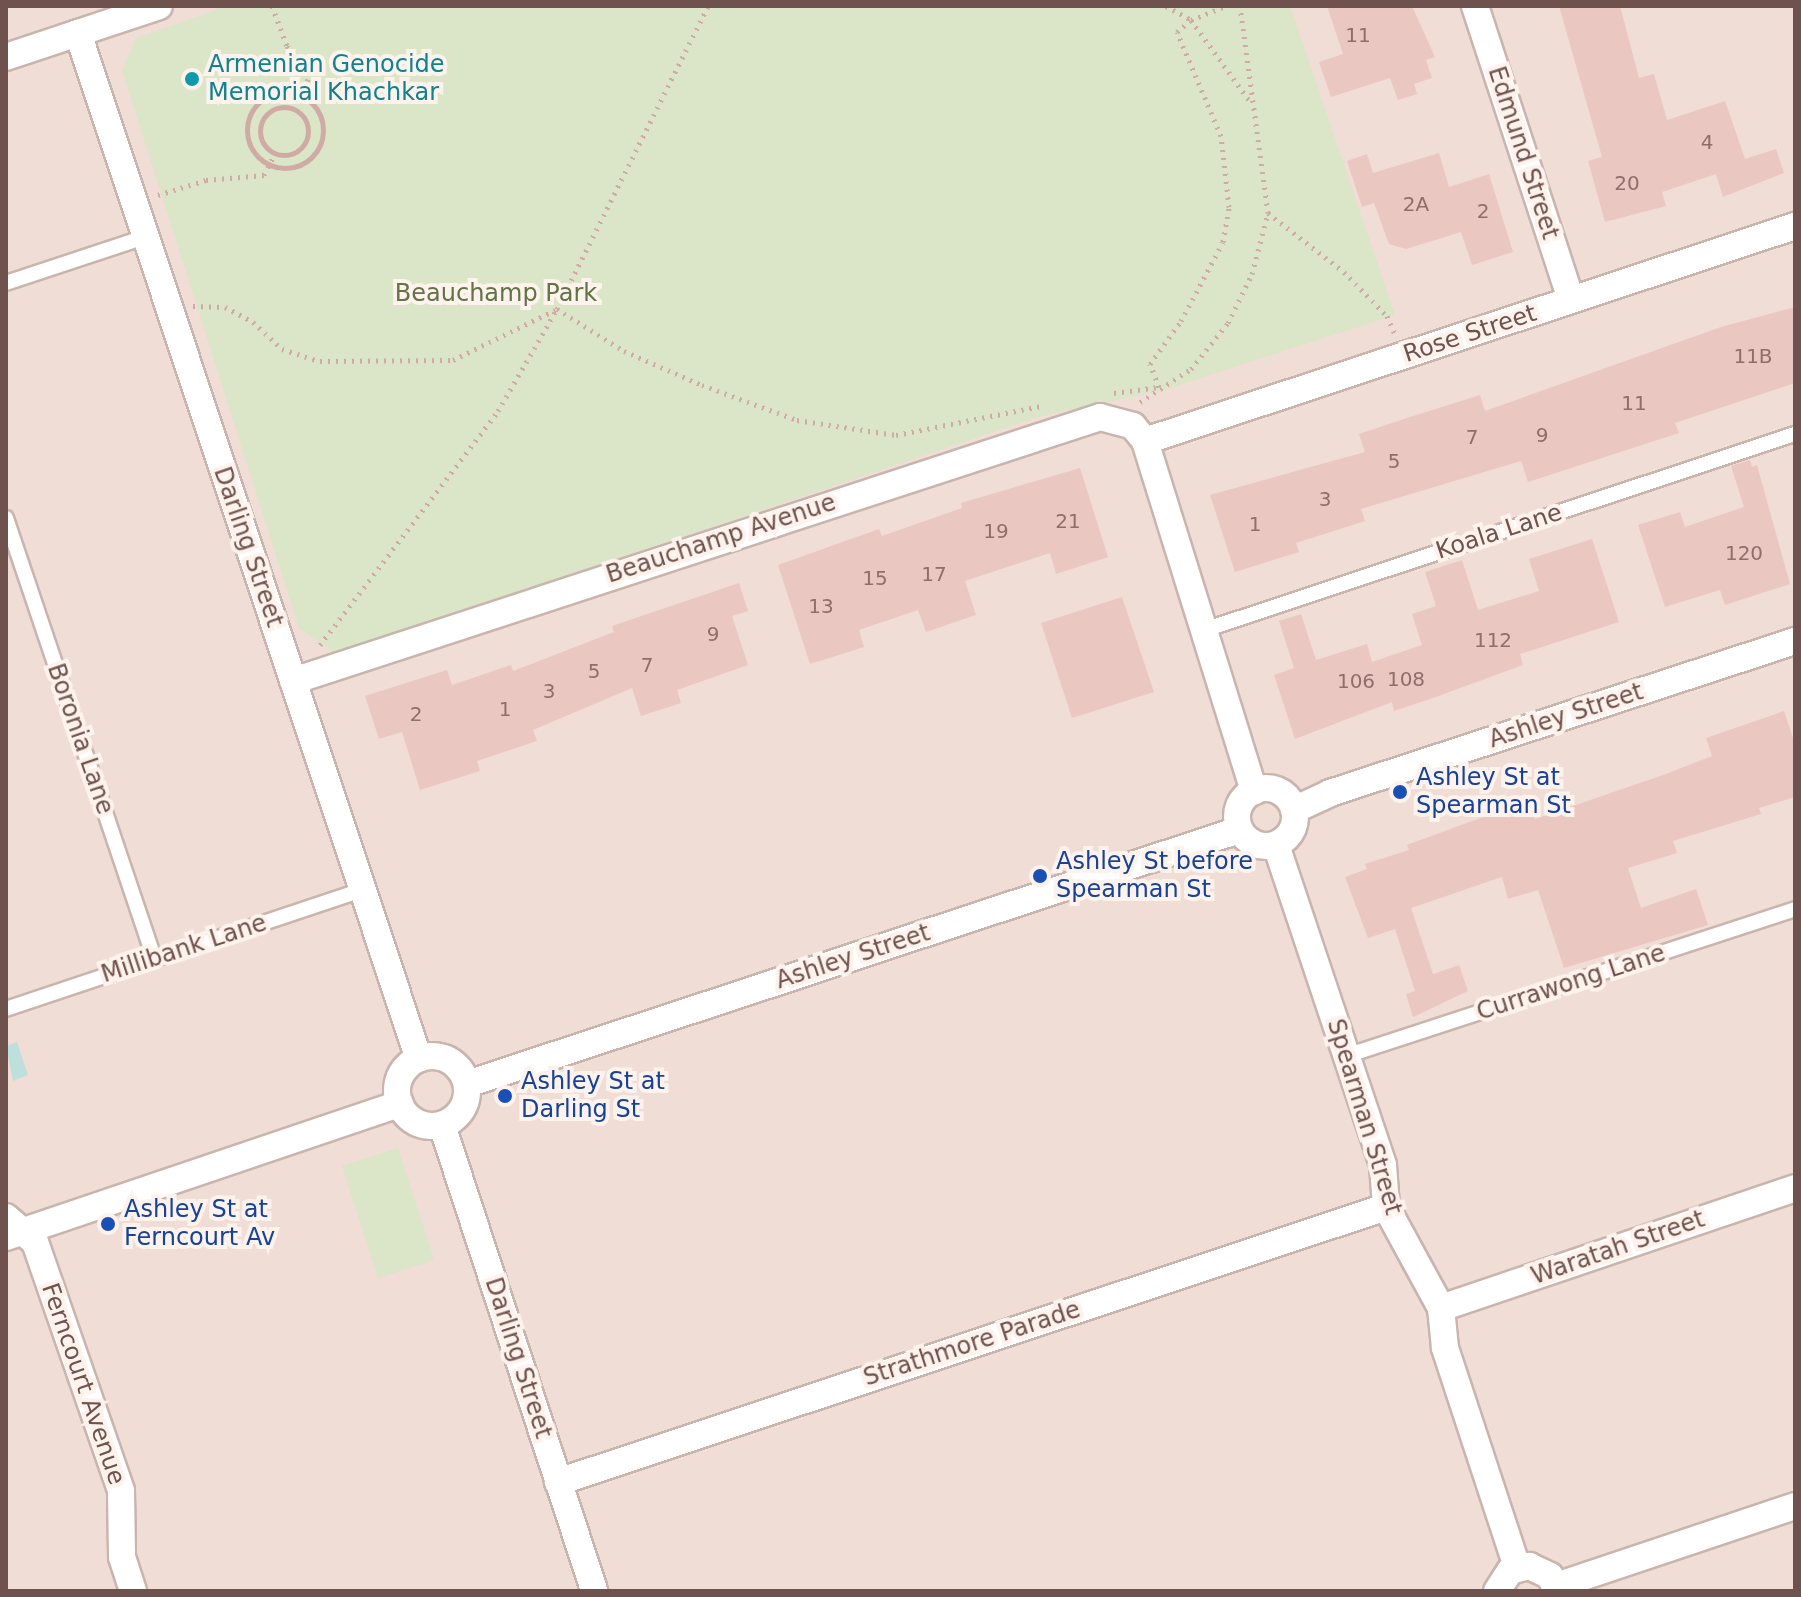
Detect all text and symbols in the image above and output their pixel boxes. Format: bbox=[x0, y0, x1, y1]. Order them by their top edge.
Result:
house number: 11 bbox=[1345, 23, 1371, 47]
place label: Armenian Genocide Memorial Khachkar bbox=[208, 51, 445, 107]
street label: Edmund Street bbox=[1481, 63, 1565, 243]
marker: Armenian Genocide Memorial Khachkar bbox=[183, 70, 201, 88]
house number: 4 bbox=[1701, 130, 1713, 154]
house number: 20 bbox=[1614, 171, 1640, 195]
house number: 2A bbox=[1403, 192, 1429, 216]
house number: 2 bbox=[1477, 199, 1489, 223]
park label: Beauchamp Park bbox=[395, 280, 597, 308]
street label: Rose Street bbox=[1400, 299, 1540, 369]
house number: 11B bbox=[1733, 344, 1773, 368]
house number: 11 bbox=[1621, 391, 1647, 415]
house number: 9 bbox=[1536, 423, 1548, 447]
house number: 7 bbox=[1466, 425, 1478, 449]
house number: 5 bbox=[1388, 449, 1400, 473]
street label: Darling Street bbox=[207, 463, 289, 631]
house number: 3 bbox=[1319, 487, 1331, 511]
street label: Beauchamp Avenue bbox=[603, 488, 839, 590]
street label: Koala Lane bbox=[1432, 498, 1566, 566]
house number: 21 bbox=[1055, 509, 1081, 533]
house number: 1 bbox=[1249, 512, 1261, 536]
house number: 19 bbox=[983, 519, 1009, 543]
house number: 120 bbox=[1725, 541, 1763, 565]
house number: 17 bbox=[921, 562, 947, 586]
house number: 15 bbox=[862, 566, 888, 590]
house number: 13 bbox=[808, 594, 834, 618]
house number: 9 bbox=[707, 622, 719, 646]
house number: 112 bbox=[1474, 628, 1512, 652]
house number: 7 bbox=[641, 653, 653, 677]
house number: 5 bbox=[588, 659, 600, 683]
street label: Boronia Lane bbox=[41, 660, 119, 818]
house number: 108 bbox=[1387, 667, 1425, 691]
house number: 106 bbox=[1337, 669, 1375, 693]
street label: Ashley Street bbox=[1485, 678, 1647, 754]
house number: 3 bbox=[543, 679, 555, 703]
house number: 1 bbox=[499, 697, 511, 721]
house number: 2 bbox=[410, 702, 422, 726]
place label: Ashley St at Spearman St bbox=[1416, 764, 1571, 820]
marker: Ashley St at Spearman St bbox=[1391, 783, 1409, 801]
place label: Ashley St before Spearman St bbox=[1056, 848, 1253, 904]
marker: Ashley St before Spearman St bbox=[1031, 867, 1049, 885]
street label: Millibank Lane bbox=[98, 909, 270, 989]
street label: Ashley Street bbox=[772, 919, 934, 995]
street label: Currawong Lane bbox=[1473, 939, 1669, 1027]
street label: Spearman Street bbox=[1321, 1016, 1407, 1218]
place label: Ashley St at Darling St bbox=[521, 1068, 665, 1124]
marker: Ashley St at Darling St bbox=[496, 1087, 514, 1105]
place label: Ashley St at Ferncourt Av bbox=[124, 1196, 275, 1252]
street label: Waratah Street bbox=[1528, 1205, 1708, 1291]
marker: Ashley St at Ferncourt Av bbox=[99, 1215, 117, 1233]
street label: Darling Street bbox=[478, 1274, 558, 1442]
street label: Ferncourt Avenue bbox=[35, 1280, 131, 1488]
street label: Strathmore Parade bbox=[860, 1295, 1084, 1393]

